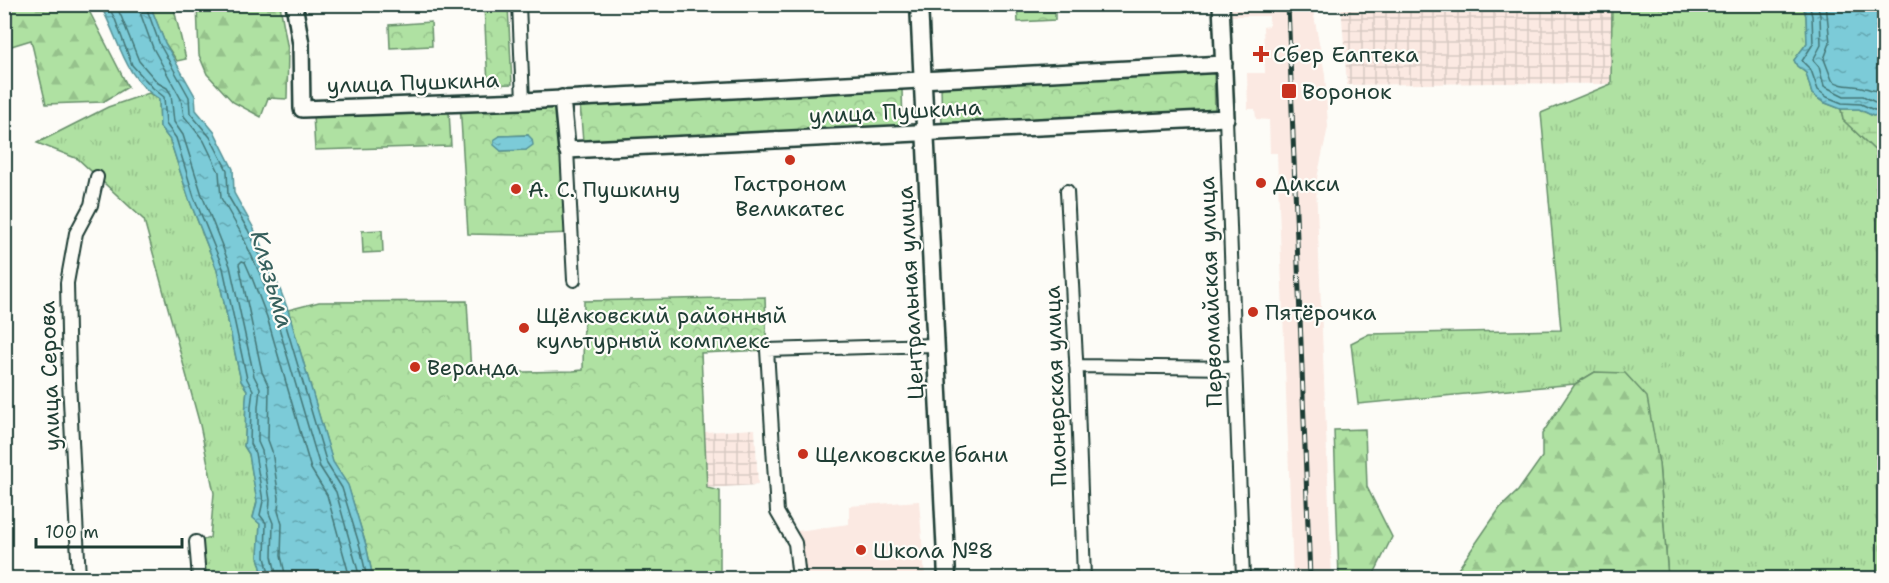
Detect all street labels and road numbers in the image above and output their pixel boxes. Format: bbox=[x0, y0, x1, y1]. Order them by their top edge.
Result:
street label: улица Пушкина bbox=[326, 65, 500, 100]
street label: улица Пушкина bbox=[808, 92, 982, 130]
street label: Первомайская улица bbox=[1192, 176, 1229, 408]
street label: Центральная улица bbox=[890, 185, 931, 401]
street label: Пионерская улица bbox=[1037, 285, 1074, 487]
street label: улица Серова bbox=[32, 300, 67, 452]

